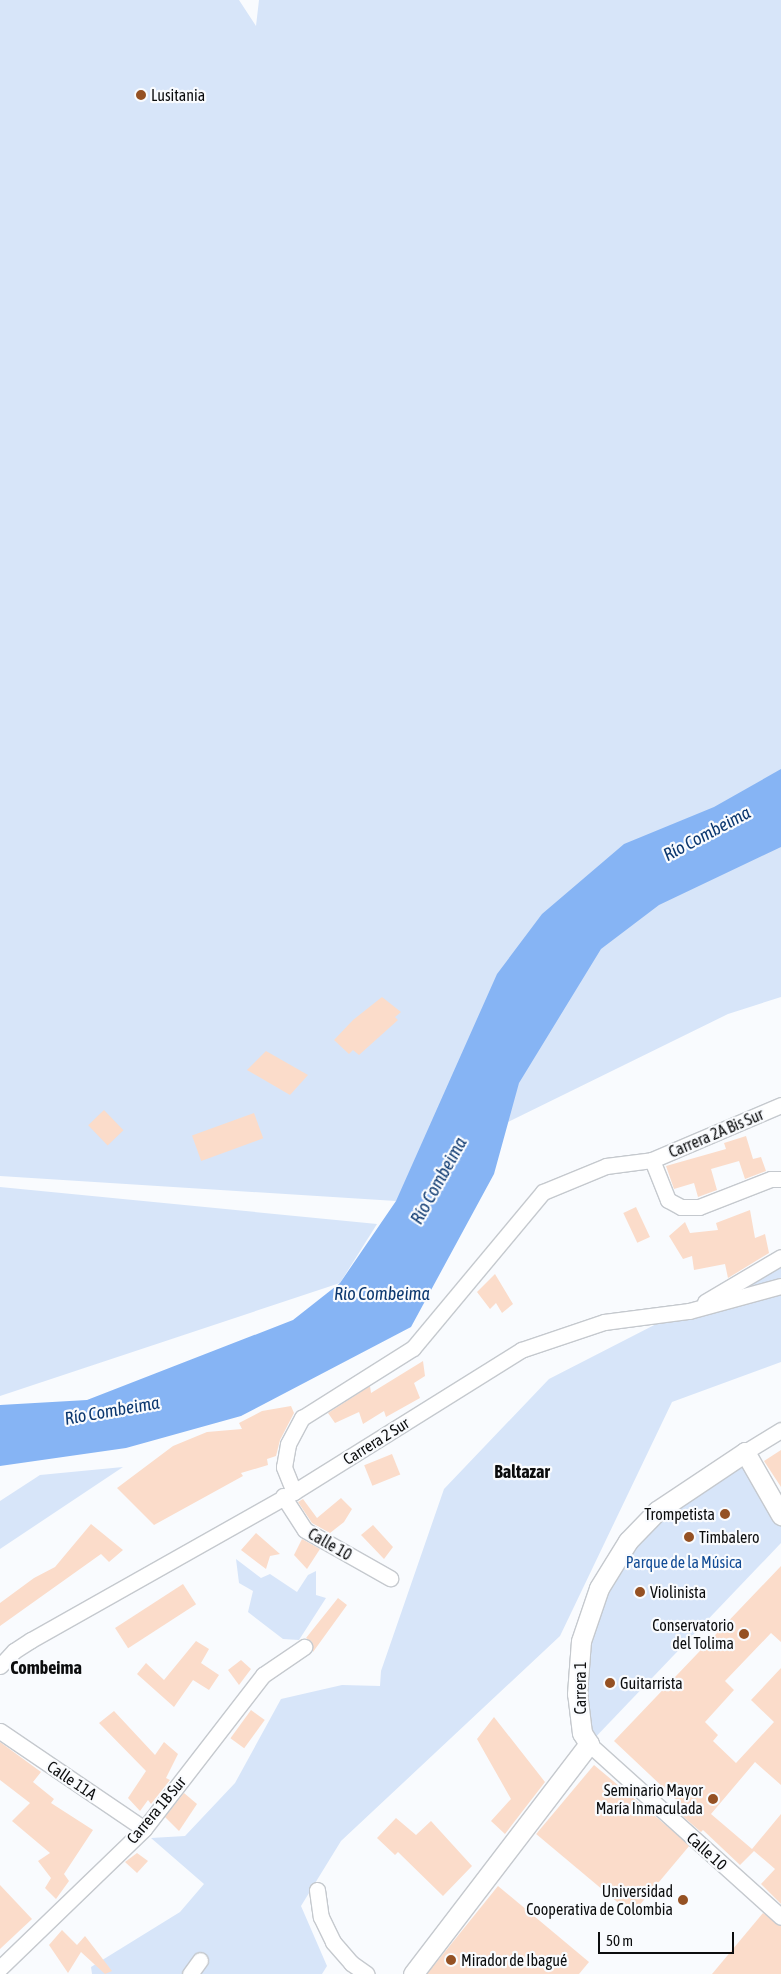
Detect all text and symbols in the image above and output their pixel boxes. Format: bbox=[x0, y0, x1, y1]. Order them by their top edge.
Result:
place label: Lusitania bbox=[151, 85, 205, 105]
marker: Lusitania bbox=[135, 89, 147, 101]
water label: Río Combeima bbox=[660, 802, 754, 866]
street label: Carrera 2A Bis Sur bbox=[666, 1104, 766, 1162]
water label: Río Combeima bbox=[406, 1134, 472, 1228]
water label: Rio Combeima bbox=[334, 1283, 430, 1305]
water label: Río Combeima bbox=[63, 1392, 161, 1430]
street label: Carrera 2 Sur bbox=[339, 1413, 413, 1469]
district label: Baltazar bbox=[494, 1461, 550, 1483]
place label: Trompetista bbox=[644, 1504, 715, 1524]
marker: Trompetista bbox=[719, 1508, 731, 1520]
street label: Calle 10 bbox=[305, 1524, 355, 1564]
place label: Timbalero bbox=[699, 1527, 760, 1547]
marker: Timbalero bbox=[683, 1531, 695, 1543]
park label: Parque de la Música bbox=[626, 1552, 742, 1572]
place label: Violinista bbox=[650, 1582, 706, 1602]
marker: Violinista bbox=[634, 1586, 646, 1598]
place label: Conservatorio del Tolima bbox=[652, 1615, 734, 1653]
marker: Conservatorio del Tolima bbox=[738, 1628, 750, 1640]
district label: Combeima bbox=[10, 1657, 82, 1679]
street label: Carrera 1 bbox=[570, 1662, 590, 1714]
place label: Guitarrista bbox=[620, 1673, 683, 1693]
marker: Guitarrista bbox=[604, 1677, 616, 1689]
street label: Calle 11A bbox=[44, 1757, 100, 1803]
street label: Carrera 1B Sur bbox=[122, 1772, 190, 1848]
place label: Seminario Mayor María Inmaculada bbox=[596, 1780, 703, 1818]
marker: Seminario Mayor María Inmaculada bbox=[707, 1793, 719, 1805]
street label: Calle 10 bbox=[683, 1828, 731, 1874]
place label: Universidad Cooperativa de Colombia bbox=[526, 1881, 673, 1919]
marker: Universidad Cooperativa de Colombia bbox=[677, 1894, 689, 1906]
scale bar bbox=[601, 1922, 737, 1954]
text: 50 m bbox=[606, 1932, 633, 1949]
place label: Mirador de Ibagué bbox=[461, 1950, 567, 1970]
marker: Mirador de Ibagué bbox=[445, 1954, 457, 1966]

